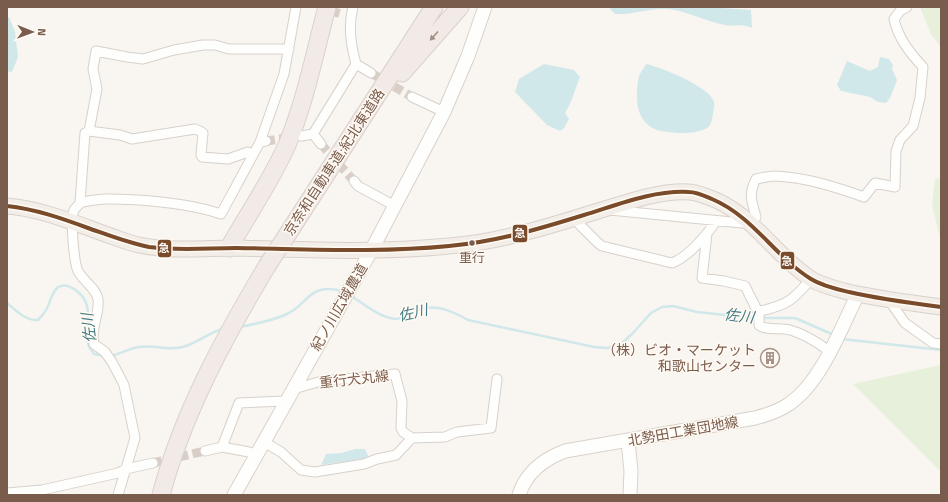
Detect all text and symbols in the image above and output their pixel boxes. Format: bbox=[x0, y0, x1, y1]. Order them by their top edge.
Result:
north arrow bbox=[12, 12, 52, 52]
text: N bbox=[34, 28, 50, 36]
one-way arrow bbox=[430, 31, 439, 41]
street label: 京奈和自動車道;紀北東道路 bbox=[278, 84, 389, 239]
line badge: 急 bbox=[512, 224, 528, 243]
text: 急 bbox=[515, 225, 526, 241]
marker: 重行 bbox=[467, 238, 477, 248]
line badge: 急 bbox=[157, 239, 172, 258]
text: 急 bbox=[159, 240, 170, 256]
place label: 重行 bbox=[459, 247, 485, 267]
line badge: 急 bbox=[780, 251, 795, 270]
text: 急 bbox=[782, 253, 793, 269]
street label: 紀ノ川広域農道 bbox=[305, 259, 372, 354]
water label: 佐川 bbox=[396, 297, 432, 327]
water label: 佐川 bbox=[723, 302, 757, 329]
water label: 佐川 bbox=[75, 310, 102, 344]
place label: （株）ビオ・マーケット 和歌山センター bbox=[602, 339, 756, 376]
building icon: （株）ビオ・マーケット 和歌山センター bbox=[759, 347, 781, 369]
street label: 重行犬丸線 bbox=[318, 364, 390, 393]
street label: 北勢田工業団地線 bbox=[626, 410, 740, 451]

